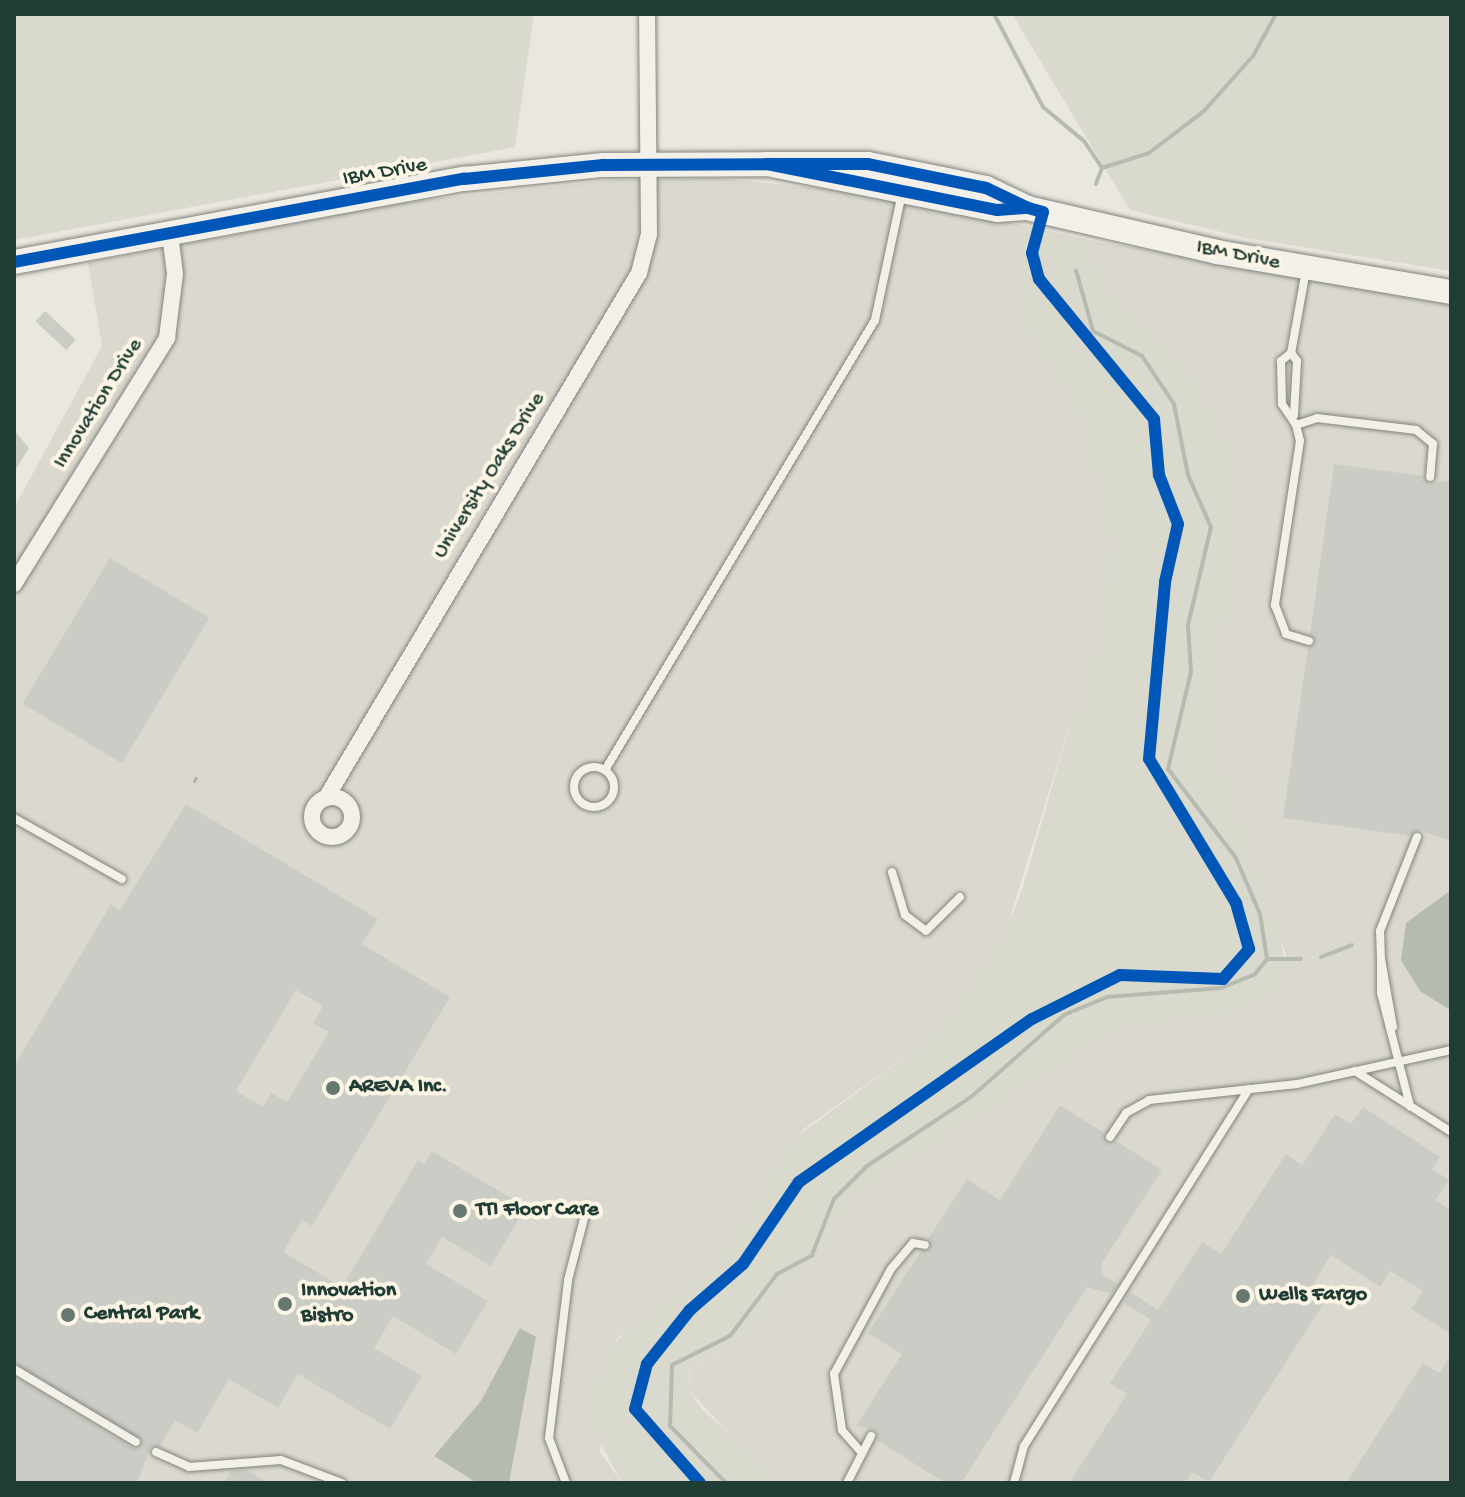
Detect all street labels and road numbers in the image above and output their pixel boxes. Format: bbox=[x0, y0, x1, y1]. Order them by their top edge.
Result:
street label: IBM Drive bbox=[341, 153, 429, 193]
street label: IBM Drive bbox=[1194, 235, 1282, 277]
street label: Innovation Drive bbox=[49, 334, 149, 474]
street label: University Oaks Drive bbox=[428, 388, 552, 564]

